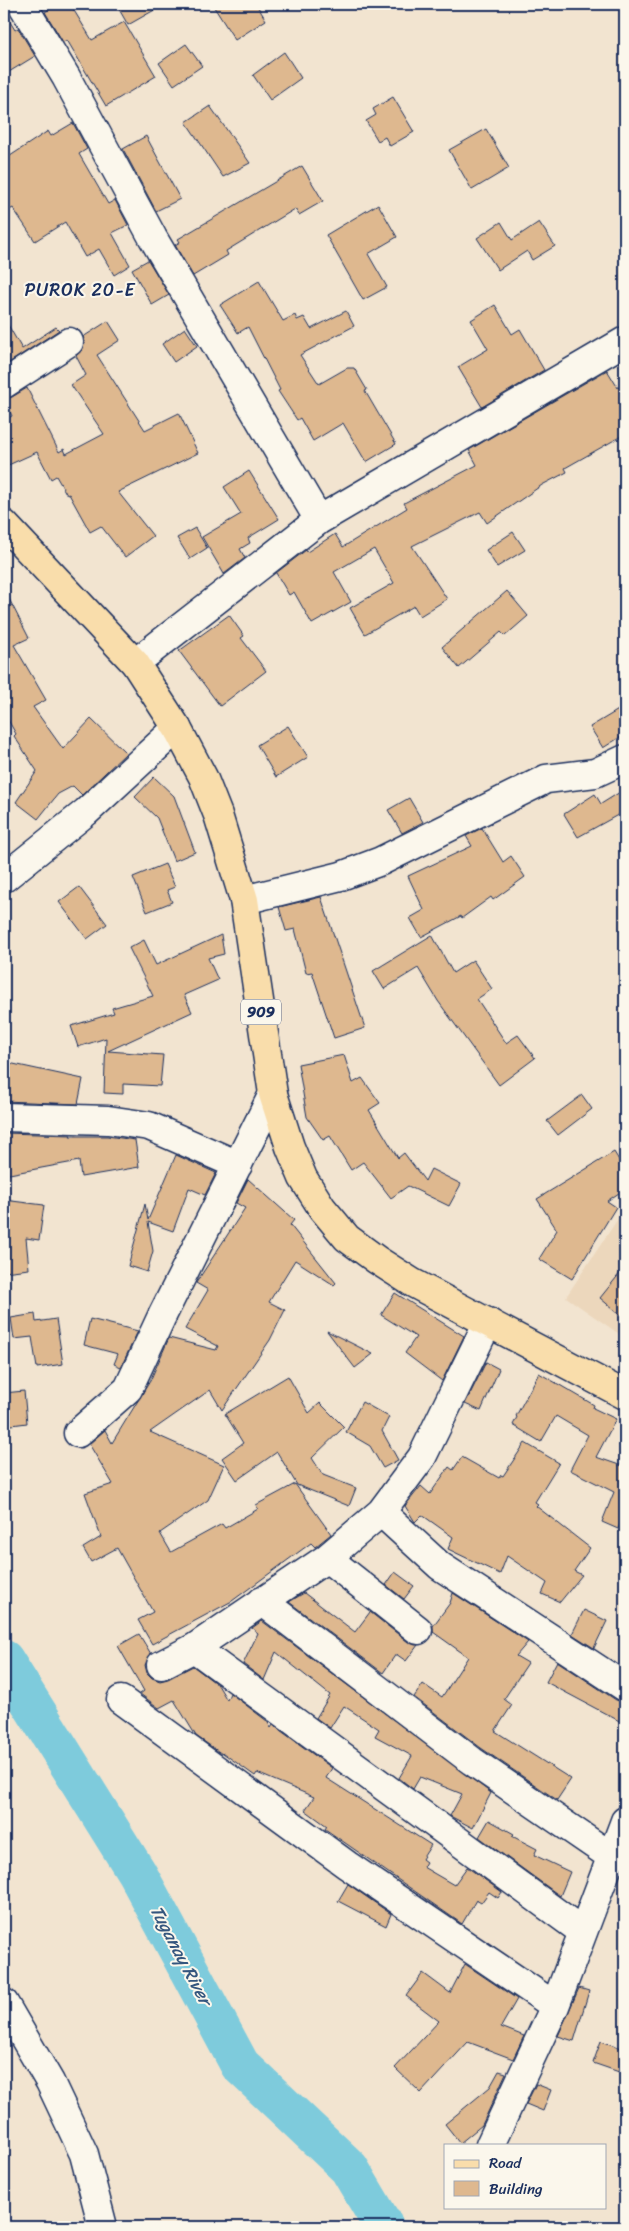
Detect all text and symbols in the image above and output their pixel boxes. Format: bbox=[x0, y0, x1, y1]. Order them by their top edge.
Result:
district label: PUROK 20-E bbox=[24, 274, 136, 306]
road number: 909 bbox=[241, 1000, 281, 1024]
water label: Tuganay River bbox=[141, 1899, 223, 2014]
legend bbox=[444, 2144, 606, 2208]
text: Road bbox=[489, 2150, 522, 2176]
text: Building bbox=[489, 2176, 543, 2202]

